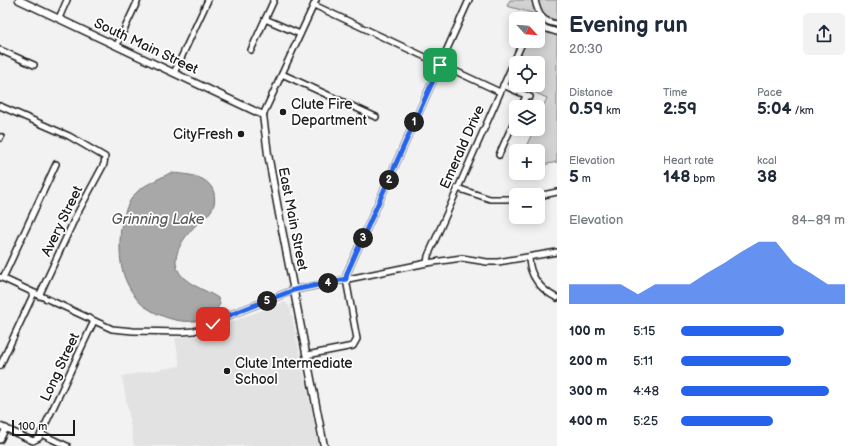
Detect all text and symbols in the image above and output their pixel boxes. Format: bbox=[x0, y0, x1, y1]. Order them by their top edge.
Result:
north arrow bbox=[509, 12, 545, 48]
map controls bbox=[509, 12, 545, 224]
text: Evening run bbox=[569, 12, 688, 39]
button: share bbox=[803, 13, 845, 55]
street label: South Main Street bbox=[91, 14, 201, 78]
text: 20:30 bbox=[569, 41, 603, 57]
pin bbox=[423, 48, 457, 82]
icon: arrive bbox=[429, 54, 451, 76]
button: locate bbox=[509, 56, 545, 92]
text: Distance bbox=[569, 86, 613, 99]
text: Time bbox=[663, 86, 687, 99]
text: Pace bbox=[757, 86, 782, 99]
place label: Clute Fire Department bbox=[291, 96, 368, 129]
text: 0.59 bbox=[569, 99, 603, 119]
text: 2:59 bbox=[663, 99, 697, 119]
text: 5:04 bbox=[757, 99, 792, 119]
button: layers bbox=[509, 100, 545, 136]
street label: Emerald Drive bbox=[436, 103, 488, 191]
text: km bbox=[603, 104, 621, 117]
text: /km bbox=[792, 104, 814, 117]
marker: Clute Fire Department bbox=[278, 107, 288, 117]
pin: 1 bbox=[404, 112, 424, 132]
text: 1 bbox=[412, 115, 416, 128]
place label: CityFresh bbox=[173, 126, 233, 143]
marker: CityFresh bbox=[236, 129, 246, 139]
button: + bbox=[509, 144, 545, 180]
text: Elevation bbox=[569, 154, 615, 167]
text: Heart rate bbox=[663, 154, 714, 167]
text: kcal bbox=[757, 154, 777, 167]
street label: East Main Street bbox=[275, 166, 312, 273]
text: 5 bbox=[569, 167, 579, 187]
text: 148 bbox=[663, 167, 690, 187]
text: 38 bbox=[757, 167, 777, 187]
pin: 2 bbox=[379, 170, 399, 190]
text: m bbox=[579, 172, 591, 185]
text: bpm bbox=[690, 172, 715, 185]
text: 2 bbox=[386, 173, 392, 186]
street label: Avery Street bbox=[38, 182, 87, 259]
button: − bbox=[509, 188, 545, 224]
water label: Grinning Lake bbox=[112, 210, 205, 229]
text: Elevation bbox=[569, 212, 623, 228]
text: 84–89 m bbox=[792, 212, 845, 228]
pin: 3 bbox=[353, 228, 373, 248]
text: 3 bbox=[360, 231, 366, 244]
pin: 4 bbox=[318, 273, 338, 293]
text: 4 bbox=[325, 276, 331, 289]
pin: 5 bbox=[257, 291, 277, 311]
text: 5 bbox=[264, 294, 270, 307]
pin bbox=[196, 307, 230, 341]
icon: check bbox=[202, 313, 224, 335]
text: 100 m bbox=[569, 323, 605, 339]
text: 5:15 bbox=[633, 323, 656, 339]
street label: Long Street bbox=[37, 329, 84, 404]
text: 200 m bbox=[569, 353, 607, 369]
text: 5:11 bbox=[633, 353, 653, 369]
place label: Clute Intermediate School bbox=[235, 355, 353, 388]
marker: Clute Intermediate School bbox=[222, 366, 232, 376]
text: 300 m bbox=[569, 383, 607, 399]
text: 4:48 bbox=[633, 383, 659, 399]
text: 400 m bbox=[569, 413, 607, 429]
text: 5:25 bbox=[633, 413, 658, 429]
scale bar bbox=[12, 418, 75, 437]
text: 100 m bbox=[18, 420, 47, 433]

